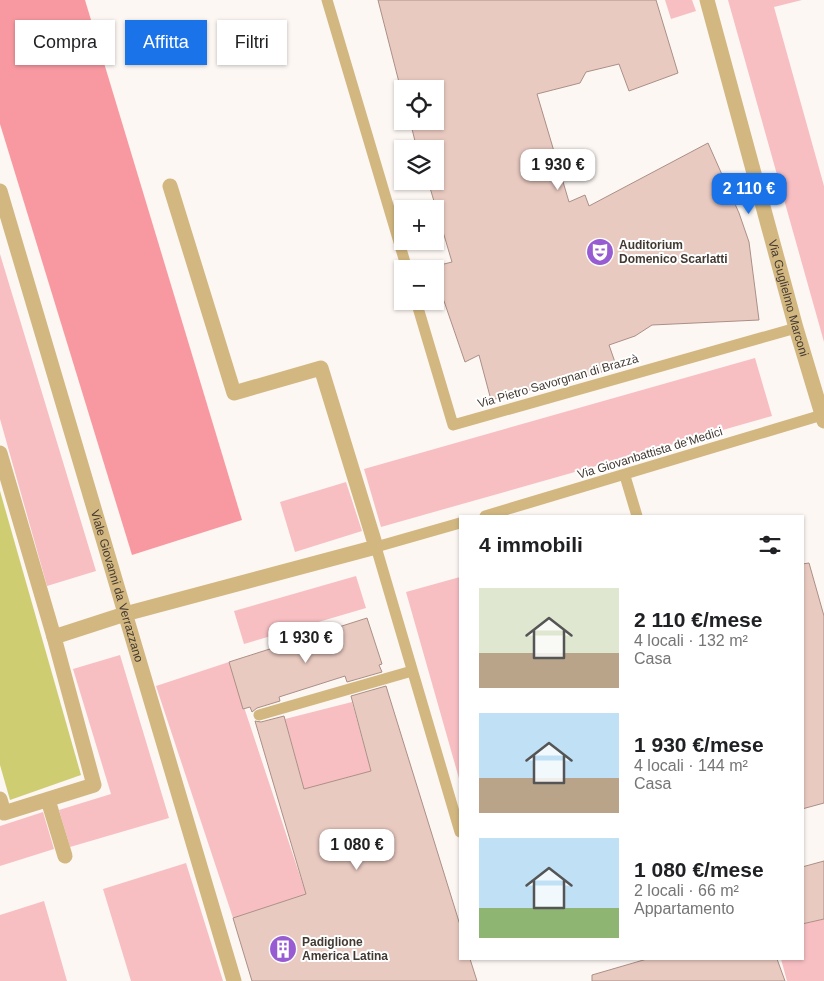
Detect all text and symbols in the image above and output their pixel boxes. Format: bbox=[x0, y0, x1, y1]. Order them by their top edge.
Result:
chip: Compra bbox=[15, 20, 115, 65]
chip: Affitta bbox=[125, 20, 207, 65]
chip: Filtri bbox=[217, 20, 287, 65]
map controls bbox=[394, 80, 444, 310]
button: locate bbox=[394, 80, 444, 130]
button: layers bbox=[394, 140, 444, 190]
pin: 1 930 € bbox=[512, 148, 604, 191]
text: 1 930 € bbox=[531, 156, 585, 173]
pin: 2 110 € bbox=[703, 172, 795, 215]
text: 2 110 € bbox=[723, 180, 775, 197]
button: + bbox=[394, 200, 444, 250]
theatre icon: Auditorium Domenico Scarlatti bbox=[585, 237, 615, 267]
place label: Auditorium Domenico Scarlatti bbox=[619, 238, 728, 266]
street label: Via Guglielmo Marconi bbox=[765, 238, 811, 358]
button: − bbox=[394, 260, 444, 310]
street label: Via Pietro Savorgnan di Brazzà bbox=[476, 351, 640, 411]
street label: Via Giovanbattista de'Medici bbox=[576, 424, 724, 482]
street label: Viale Giovanni da Verrazzano bbox=[88, 508, 146, 664]
icon: filters bbox=[756, 531, 784, 559]
text: 4 immobili bbox=[479, 533, 583, 556]
icon: home bbox=[519, 608, 579, 668]
text: 2 110 €/mese bbox=[634, 608, 762, 631]
pin: 1 930 € bbox=[260, 622, 352, 664]
text: 1 930 € bbox=[279, 629, 333, 646]
text: 4 locali · 132 m² bbox=[634, 632, 748, 649]
text: Casa bbox=[634, 650, 671, 667]
icon: home bbox=[519, 733, 579, 793]
text: 1 930 €/mese bbox=[634, 733, 764, 756]
text: 4 locali · 144 m² bbox=[634, 757, 748, 774]
text: Casa bbox=[634, 775, 671, 792]
pin: 1 080 € bbox=[311, 828, 403, 871]
text: 1 080 € bbox=[330, 836, 384, 853]
icon: home bbox=[519, 858, 579, 918]
text: 1 080 €/mese bbox=[634, 858, 764, 881]
text: 2 locali · 66 m² bbox=[634, 882, 739, 899]
text: Appartamento bbox=[634, 900, 735, 917]
building icon: Padiglione America Latina bbox=[268, 934, 298, 964]
place label: Padiglione America Latina bbox=[302, 935, 388, 963]

